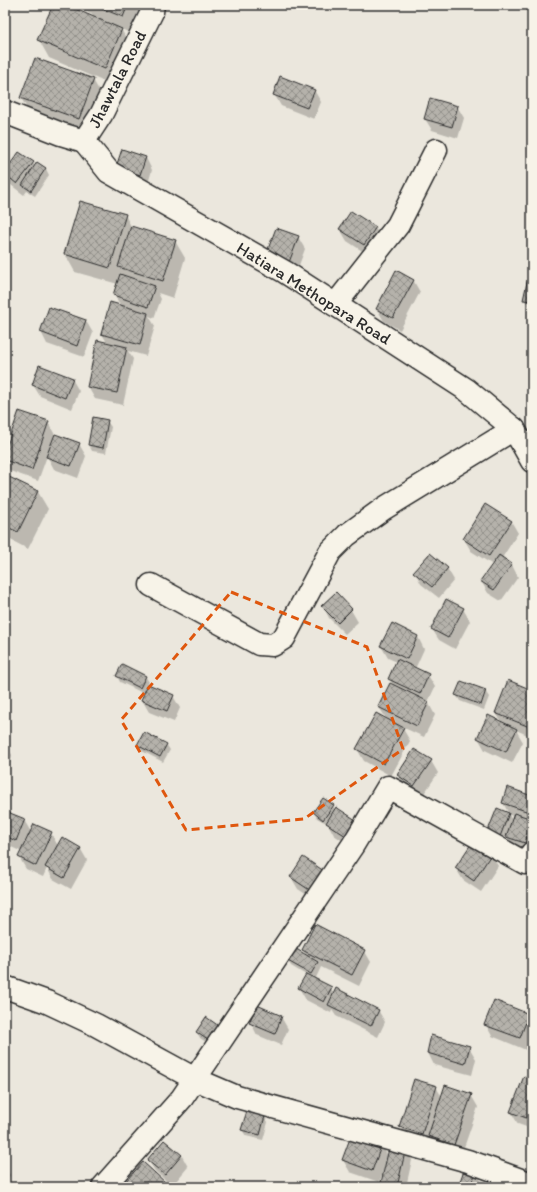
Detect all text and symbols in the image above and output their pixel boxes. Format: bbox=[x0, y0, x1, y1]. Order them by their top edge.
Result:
street label: Jhawtala Road bbox=[84, 27, 150, 131]
street label: Hatiara Methopara Road bbox=[233, 237, 395, 349]

